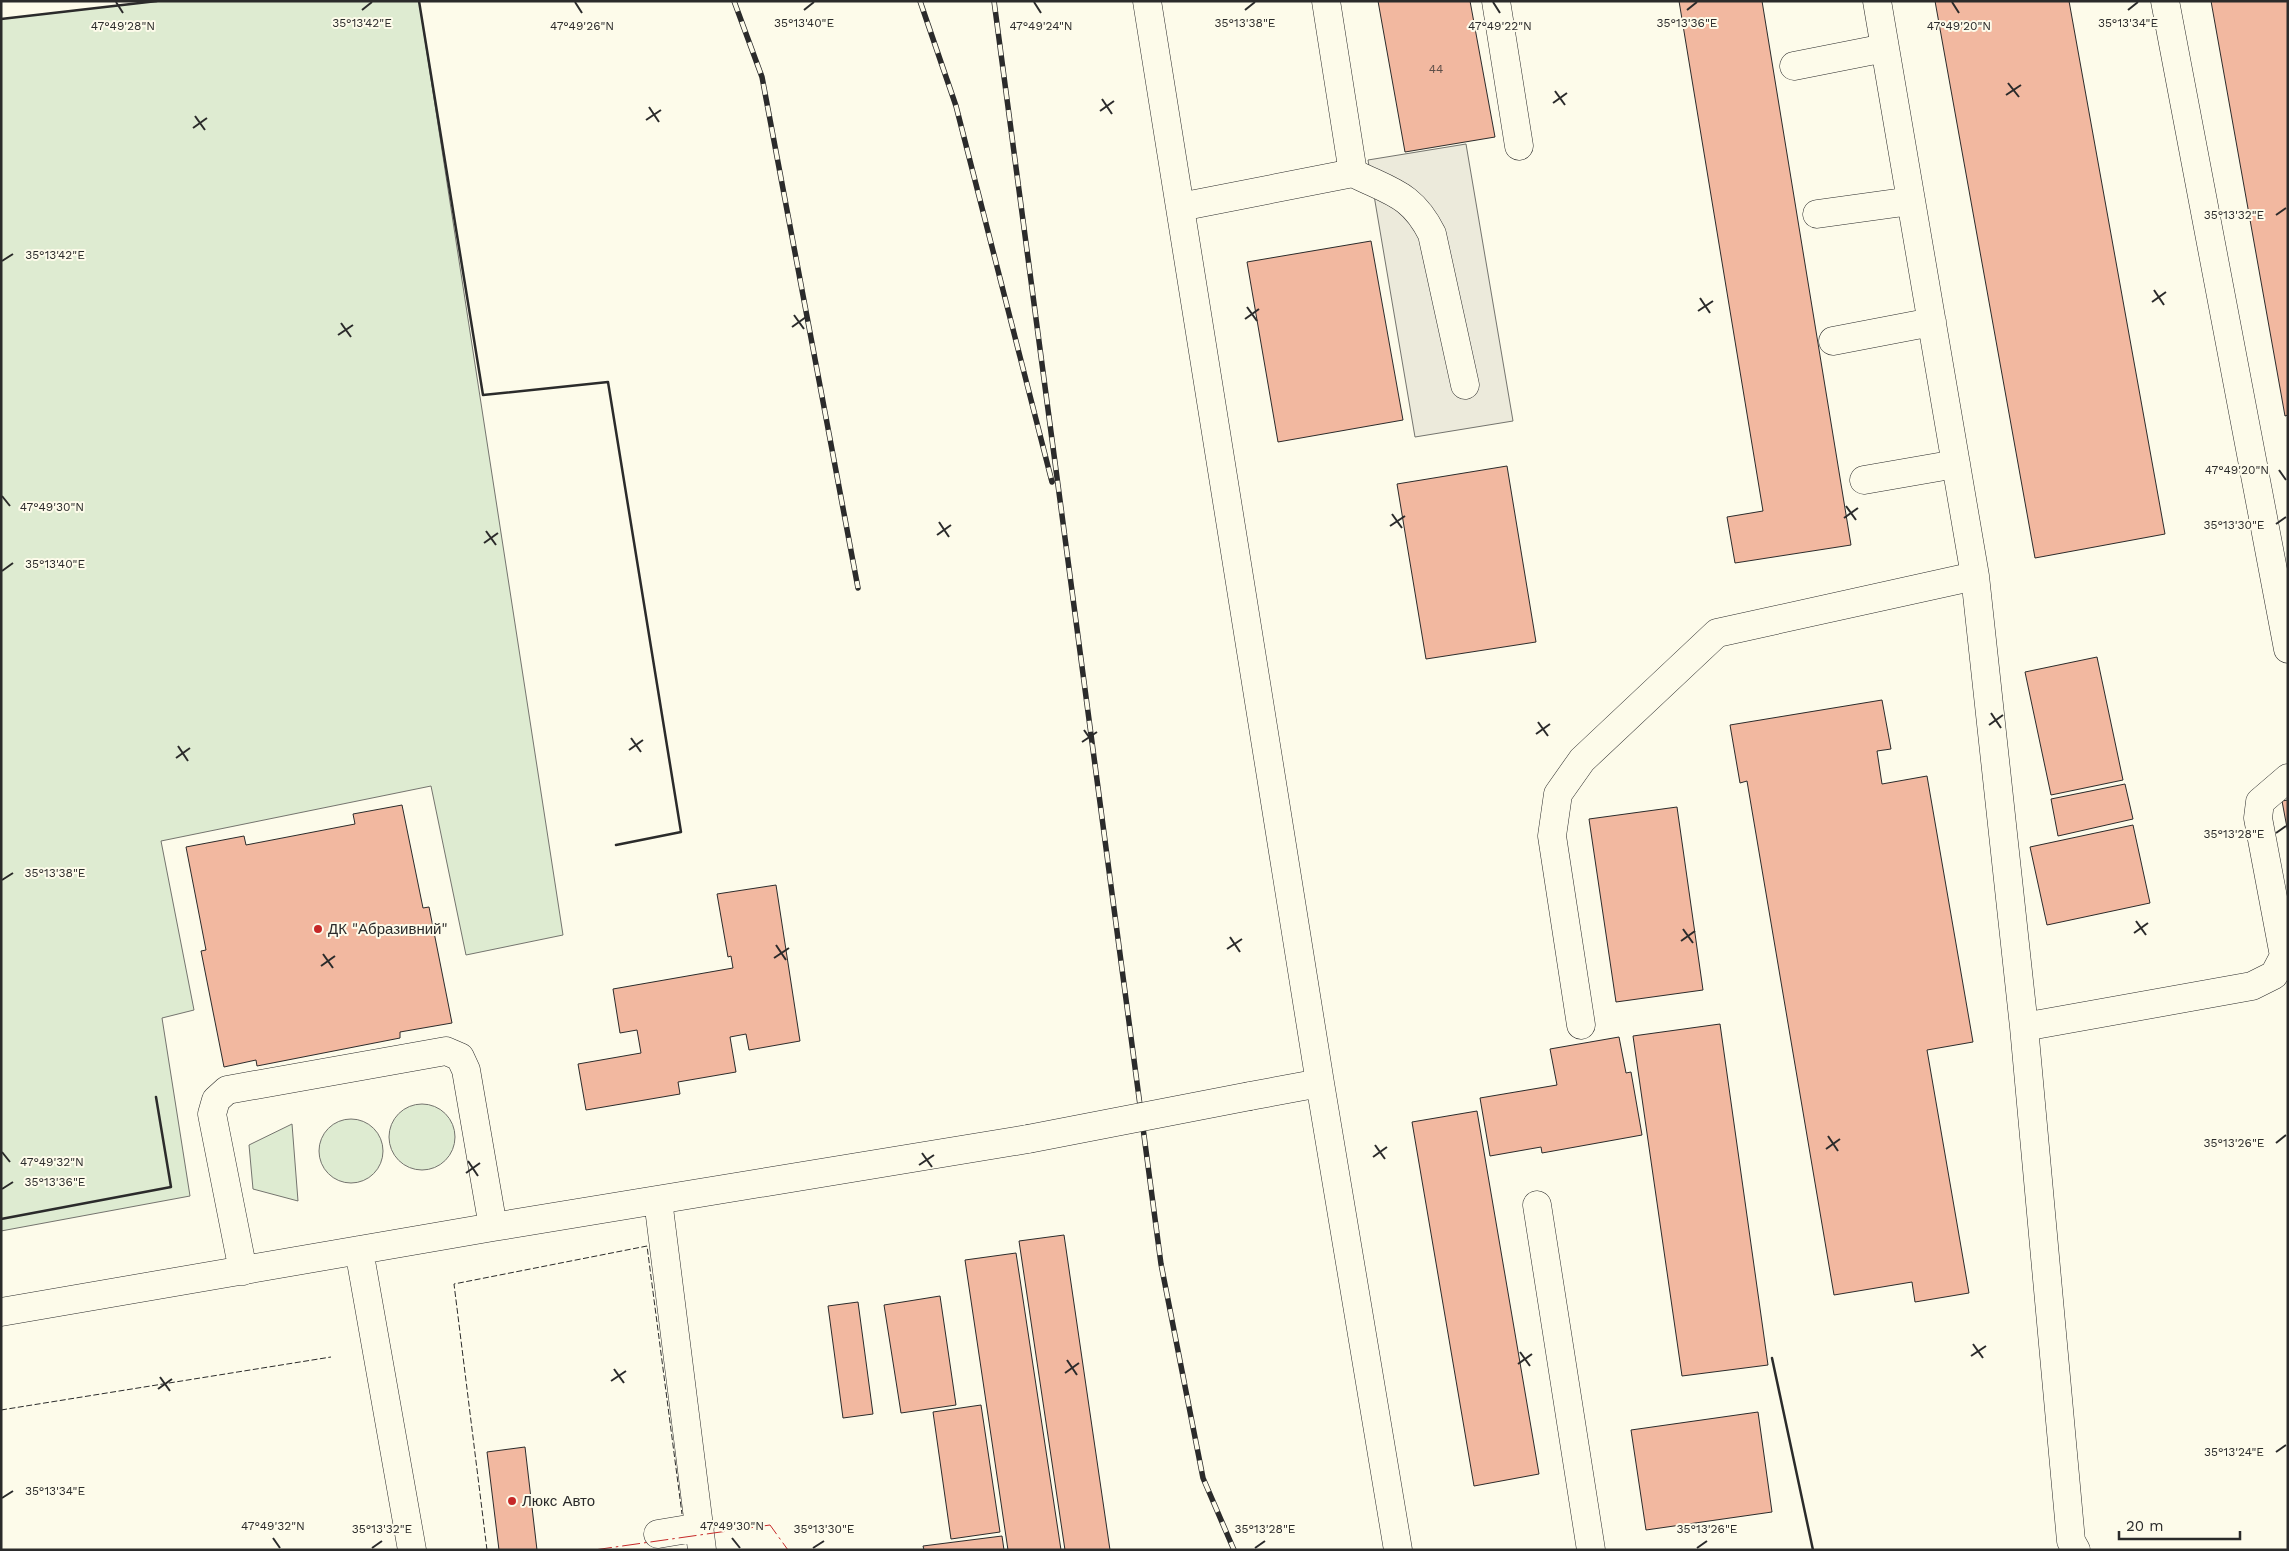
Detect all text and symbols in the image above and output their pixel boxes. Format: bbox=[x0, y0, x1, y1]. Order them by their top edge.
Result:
text: 35°13'42"E bbox=[332, 16, 392, 30]
text: 35°13'40"E bbox=[774, 16, 834, 30]
text: 35°13'38"E bbox=[1215, 16, 1276, 30]
text: 35°13'36"E bbox=[1657, 16, 1718, 30]
text: 35°13'34"E bbox=[2098, 16, 2158, 30]
text: 47°49'28"N bbox=[91, 19, 155, 33]
text: 47°49'26"N bbox=[550, 19, 614, 33]
text: 47°49'24"N bbox=[1009, 19, 1073, 33]
text: 47°49'22"N bbox=[1468, 19, 1532, 33]
text: 47°49'20"N bbox=[1927, 19, 1991, 33]
house number: 44 bbox=[1429, 62, 1443, 76]
text: 35°13'32"E bbox=[2204, 208, 2265, 222]
text: 35°13'42"E bbox=[25, 248, 85, 262]
text: 47°49'20"N bbox=[2205, 463, 2269, 477]
text: 47°49'30"N bbox=[20, 500, 84, 514]
text: 35°13'30"E bbox=[2204, 518, 2265, 532]
text: 35°13'40"E bbox=[25, 557, 85, 571]
text: 35°13'28"E bbox=[2204, 827, 2265, 841]
text: 35°13'38"E bbox=[25, 866, 86, 880]
place label: ДК "Абразивний" bbox=[328, 920, 447, 938]
marker: ДК "Абразивний" bbox=[312, 923, 324, 935]
text: 35°13'26"E bbox=[2204, 1136, 2265, 1150]
text: 47°49'32"N bbox=[20, 1155, 84, 1169]
text: 35°13'36"E bbox=[25, 1175, 86, 1189]
text: 35°13'24"E bbox=[2204, 1445, 2264, 1459]
text: 35°13'34"E bbox=[25, 1484, 85, 1498]
place label: Люкс Авто bbox=[522, 1492, 595, 1510]
marker: Люкс Авто bbox=[506, 1495, 518, 1507]
scale bar bbox=[2119, 1508, 2240, 1540]
text: 20 m bbox=[2126, 1517, 2164, 1535]
text: 47°49'32"N bbox=[241, 1519, 305, 1533]
text: 47°49'30"N bbox=[700, 1519, 764, 1533]
text: 35°13'32"E bbox=[352, 1522, 413, 1536]
text: 35°13'30"E bbox=[794, 1522, 855, 1536]
text: 35°13'28"E bbox=[1235, 1522, 1296, 1536]
text: 35°13'26"E bbox=[1677, 1522, 1738, 1536]

